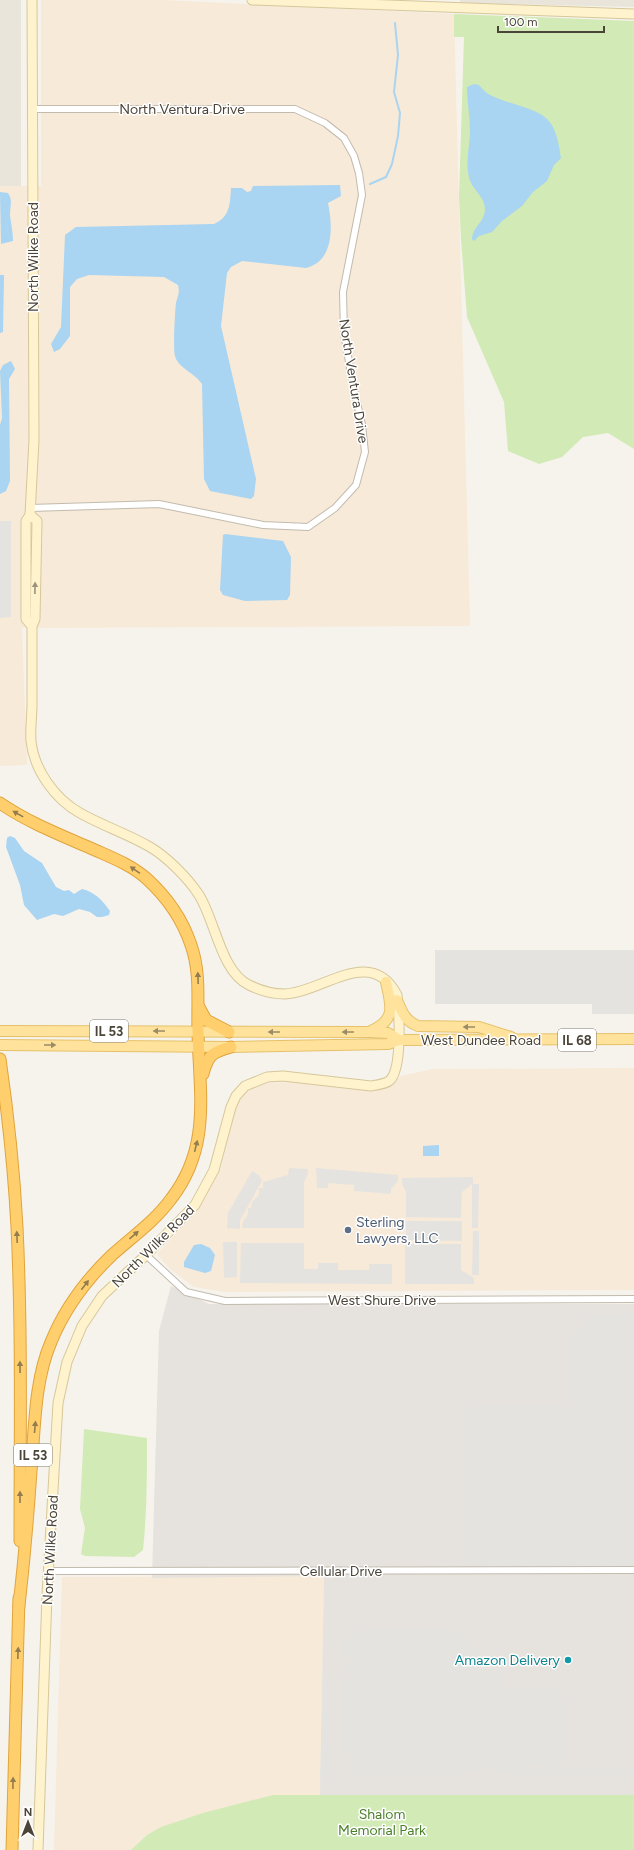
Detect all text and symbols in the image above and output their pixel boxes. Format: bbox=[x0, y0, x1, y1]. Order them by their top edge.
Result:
scale bar bbox=[498, 8, 604, 34]
text: 100 m bbox=[504, 15, 538, 29]
street label: North Ventura Drive bbox=[119, 101, 245, 118]
street label: North Wilke Road bbox=[25, 202, 42, 312]
street label: North Ventura Drive bbox=[335, 318, 372, 445]
one-way arrow bbox=[32, 581, 38, 594]
one-way arrow bbox=[12, 810, 24, 817]
one-way arrow bbox=[130, 866, 140, 874]
one-way arrow bbox=[194, 972, 201, 984]
road number: IL 53 bbox=[90, 1020, 128, 1042]
one-way arrow bbox=[463, 1023, 475, 1030]
one-way arrow bbox=[152, 1028, 165, 1034]
one-way arrow bbox=[267, 1029, 280, 1035]
one-way arrow bbox=[341, 1029, 354, 1035]
road number: IL 68 bbox=[558, 1029, 596, 1051]
street label: West Dundee Road bbox=[421, 1032, 541, 1049]
one-way arrow bbox=[44, 1042, 57, 1048]
one-way arrow bbox=[194, 1140, 200, 1153]
street label: North Wilke Road bbox=[108, 1201, 198, 1291]
place label: Sterling Lawyers, LLC bbox=[356, 1214, 439, 1247]
marker: Sterling Lawyers, LLC bbox=[343, 1225, 353, 1235]
one-way arrow bbox=[14, 1230, 20, 1243]
one-way arrow bbox=[129, 1231, 139, 1240]
one-way arrow bbox=[81, 1280, 90, 1291]
street label: West Shure Drive bbox=[328, 1292, 436, 1309]
one-way arrow bbox=[17, 1360, 23, 1373]
one-way arrow bbox=[31, 1421, 38, 1433]
road number: IL 53 bbox=[14, 1444, 52, 1466]
one-way arrow bbox=[17, 1490, 23, 1503]
street label: North Wilke Road bbox=[39, 1495, 62, 1605]
street label: Cellular Drive bbox=[300, 1563, 383, 1580]
one-way arrow bbox=[15, 1646, 21, 1659]
place label: Amazon Delivery bbox=[455, 1652, 561, 1669]
marker: Amazon Delivery bbox=[563, 1655, 573, 1665]
one-way arrow bbox=[10, 1777, 17, 1789]
north arrow bbox=[8, 1802, 48, 1842]
text: N bbox=[24, 1806, 32, 1819]
park label: Shalom Memorial Park bbox=[338, 1806, 426, 1839]

